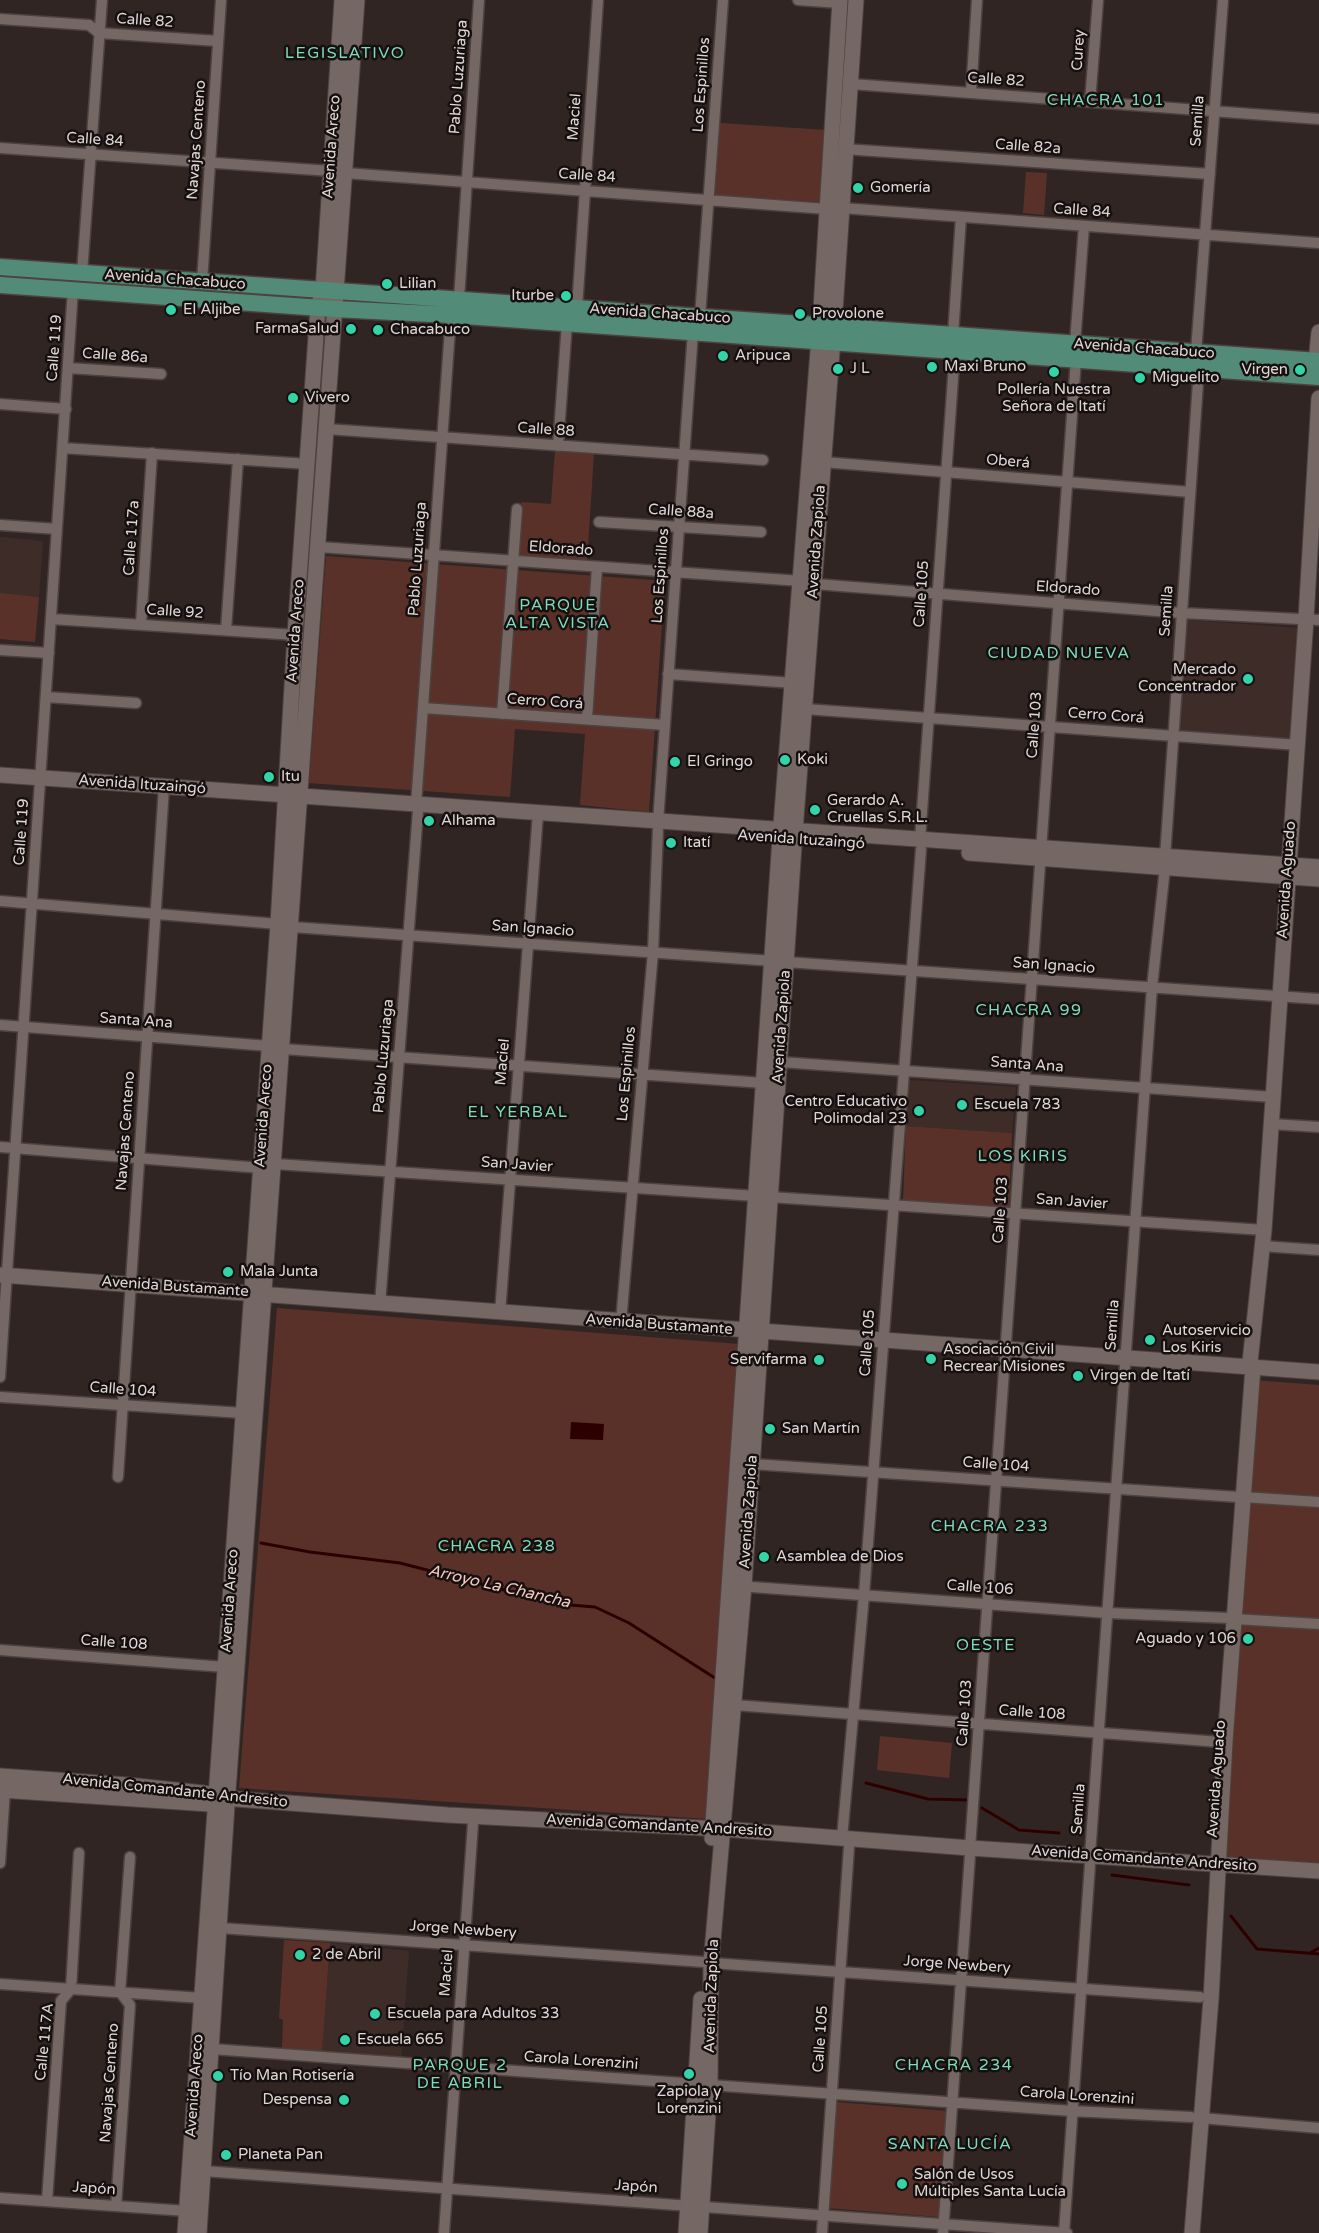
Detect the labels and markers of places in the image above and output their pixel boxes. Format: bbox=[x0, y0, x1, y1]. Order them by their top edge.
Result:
place label: Gomería bbox=[870, 179, 931, 197]
marker: Gomería bbox=[851, 181, 865, 195]
place label: Lilian bbox=[399, 275, 436, 293]
marker: Lilian bbox=[380, 277, 394, 291]
place label: Iturbe bbox=[511, 287, 554, 305]
marker: Iturbe bbox=[559, 289, 573, 303]
place label: El Aljibe bbox=[183, 301, 241, 319]
marker: El Aljibe bbox=[164, 303, 178, 317]
place label: Provolone bbox=[812, 305, 884, 323]
marker: Provolone bbox=[793, 307, 807, 321]
place label: FarmaSalud bbox=[255, 320, 339, 338]
place label: Chacabuco bbox=[390, 321, 470, 339]
marker: FarmaSalud bbox=[344, 322, 358, 336]
marker: Chacabuco bbox=[371, 323, 385, 337]
place label: Aripuca bbox=[735, 347, 791, 365]
marker: Aripuca bbox=[716, 349, 730, 363]
place label: Maxi Bruno bbox=[944, 358, 1026, 376]
place label: J L bbox=[850, 360, 870, 378]
marker: Maxi Bruno bbox=[925, 360, 939, 374]
place label: Virgen bbox=[1241, 361, 1288, 379]
marker: J L bbox=[831, 362, 845, 376]
marker: Virgen bbox=[1293, 363, 1307, 377]
marker: Pollería Nuestra Señora de Itatí bbox=[1047, 365, 1061, 379]
place label: Miguelito bbox=[1152, 369, 1219, 387]
marker: Miguelito bbox=[1133, 371, 1147, 385]
place label: Pollería Nuestra Señora de Itatí bbox=[997, 381, 1111, 416]
place label: Vivero bbox=[305, 389, 350, 407]
marker: Vivero bbox=[286, 391, 300, 405]
place label: Mercado Concentrador bbox=[1138, 661, 1236, 696]
marker: Mercado Concentrador bbox=[1241, 672, 1255, 686]
place label: Koki bbox=[797, 751, 828, 769]
place label: El Gringo bbox=[687, 753, 753, 771]
marker: Koki bbox=[778, 753, 792, 767]
marker: El Gringo bbox=[668, 755, 682, 769]
place label: Itu bbox=[281, 768, 300, 786]
marker: Itu bbox=[262, 770, 276, 784]
place label: Gerardo A. Cruellas S.R.L. bbox=[827, 792, 928, 827]
marker: Gerardo A. Cruellas S.R.L. bbox=[808, 803, 822, 817]
place label: Alhama bbox=[441, 812, 496, 830]
marker: Alhama bbox=[422, 814, 436, 828]
place label: Itatí bbox=[683, 834, 711, 852]
marker: Itatí bbox=[664, 836, 678, 850]
place label: Centro Educativo Polimodal 23 bbox=[784, 1093, 907, 1128]
place label: Escuela 783 bbox=[974, 1096, 1061, 1114]
marker: Escuela 783 bbox=[955, 1098, 969, 1112]
marker: Centro Educativo Polimodal 23 bbox=[912, 1104, 926, 1118]
place label: Mala Junta bbox=[240, 1263, 318, 1281]
marker: Mala Junta bbox=[221, 1265, 235, 1279]
place label: Autoservicio Los Kiris bbox=[1162, 1322, 1251, 1357]
marker: Autoservicio Los Kiris bbox=[1143, 1333, 1157, 1347]
place label: Asociación Civil Recrear Misiones bbox=[943, 1341, 1065, 1376]
place label: Servifarma bbox=[730, 1351, 807, 1369]
marker: Asociación Civil Recrear Misiones bbox=[924, 1352, 938, 1366]
marker: Servifarma bbox=[812, 1353, 826, 1367]
place label: Virgen de Itatí bbox=[1090, 1367, 1190, 1385]
marker: Virgen de Itatí bbox=[1071, 1369, 1085, 1383]
place label: San Martín bbox=[782, 1420, 860, 1438]
marker: San Martín bbox=[763, 1422, 777, 1436]
place label: Asamblea de Dios bbox=[776, 1548, 904, 1566]
marker: Asamblea de Dios bbox=[757, 1550, 771, 1564]
place label: Aguado y 106 bbox=[1135, 1630, 1236, 1648]
marker: Aguado y 106 bbox=[1241, 1632, 1255, 1646]
place label: 2 de Abril bbox=[312, 1946, 381, 1964]
marker: 2 de Abril bbox=[293, 1948, 307, 1962]
place label: Escuela para Adultos 33 bbox=[387, 2005, 559, 2023]
marker: Escuela para Adultos 33 bbox=[368, 2007, 382, 2021]
place label: Escuela 665 bbox=[357, 2031, 444, 2049]
marker: Escuela 665 bbox=[338, 2033, 352, 2047]
place label: Tío Man Rotisería bbox=[230, 2067, 354, 2085]
marker: Zapiola y Lorenzini bbox=[682, 2067, 696, 2081]
marker: Tío Man Rotisería bbox=[211, 2069, 225, 2083]
place label: Zapiola y Lorenzini bbox=[657, 2083, 721, 2118]
place label: Despensa bbox=[263, 2091, 332, 2109]
marker: Despensa bbox=[337, 2093, 351, 2107]
place label: Planeta Pan bbox=[238, 2146, 323, 2164]
marker: Planeta Pan bbox=[219, 2148, 233, 2162]
place label: Salón de Usos Múltiples Santa Lucía bbox=[914, 2166, 1066, 2201]
marker: Salón de Usos Múltiples Santa Lucía bbox=[895, 2177, 909, 2191]

